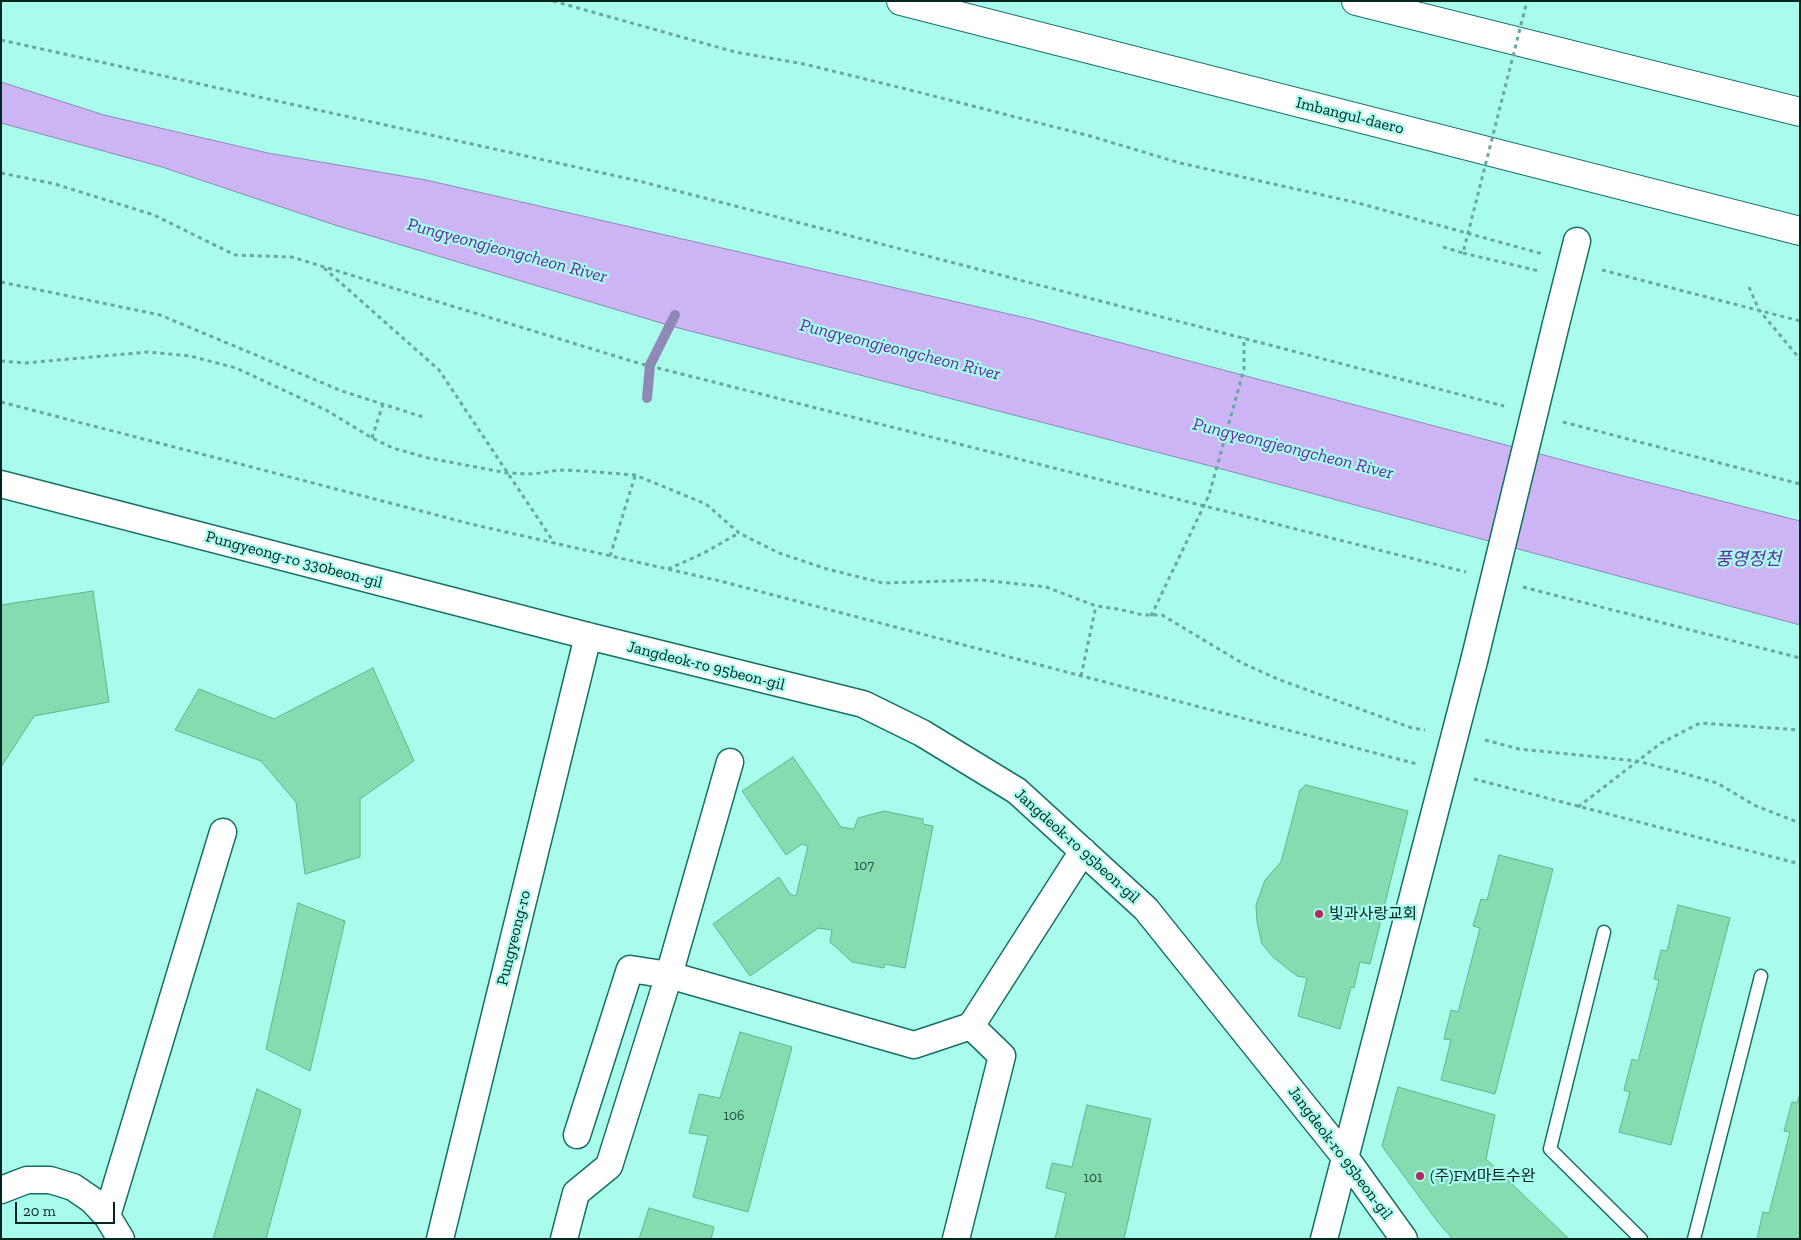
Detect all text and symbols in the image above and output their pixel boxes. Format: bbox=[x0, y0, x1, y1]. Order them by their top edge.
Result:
street label: Imbangul-daero bbox=[1294, 93, 1406, 139]
water label: Pungyeongjeongcheon River bbox=[405, 214, 609, 288]
water label: Pungyeongjeongcheon River bbox=[798, 315, 1002, 385]
water label: Pungyeongjeongcheon River bbox=[1191, 414, 1395, 484]
street label: Pungyeong-ro 330beon-gil bbox=[203, 527, 385, 593]
water label: 풍영정천 bbox=[1715, 549, 1781, 571]
street label: Jangdeok-ro 95beon-gil bbox=[625, 637, 787, 695]
street label: Jangdeok-ro 95beon-gil bbox=[1011, 785, 1143, 907]
house number: 107 bbox=[854, 858, 874, 874]
street label: Pungyeong-ro bbox=[493, 888, 535, 988]
place label: 빛과사랑교회 bbox=[1329, 904, 1417, 924]
marker: 빛과사랑교회 bbox=[1313, 908, 1325, 920]
street label: Jangdeok-ro 95beon-gil bbox=[1284, 1083, 1396, 1223]
house number: 106 bbox=[724, 1108, 744, 1124]
place label: (주)FM마트수완 bbox=[1430, 1166, 1535, 1186]
house number: 101 bbox=[1084, 1170, 1102, 1186]
marker: (주)FM마트수완 bbox=[1414, 1170, 1426, 1182]
scale bar bbox=[18, 1192, 118, 1224]
text: 20 m bbox=[23, 1202, 56, 1220]

